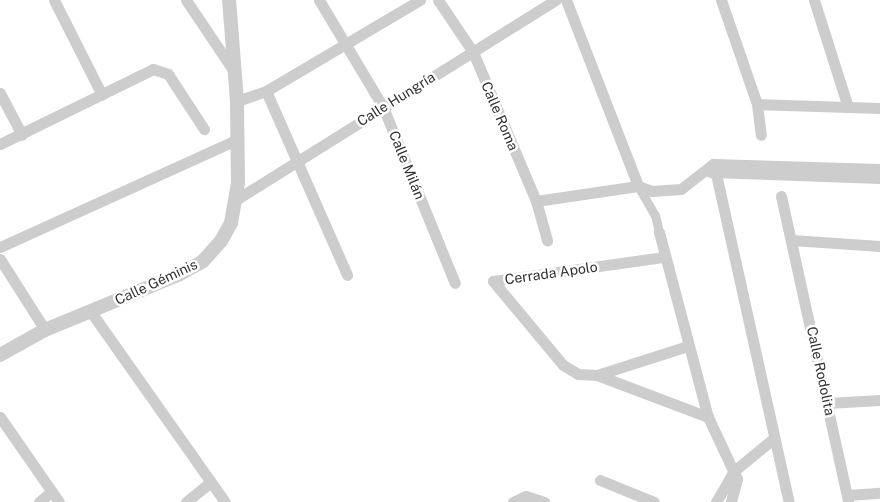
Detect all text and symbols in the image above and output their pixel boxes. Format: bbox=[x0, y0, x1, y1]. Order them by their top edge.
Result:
street label: Calle Hungría bbox=[354, 68, 438, 130]
street label: Calle Roma bbox=[478, 79, 522, 153]
street label: Calle Milán bbox=[386, 128, 428, 202]
street label: Calle Géminis bbox=[112, 256, 200, 308]
street label: Cerrada Apolo bbox=[504, 258, 598, 288]
street label: Calle Rodolita bbox=[803, 325, 839, 417]

